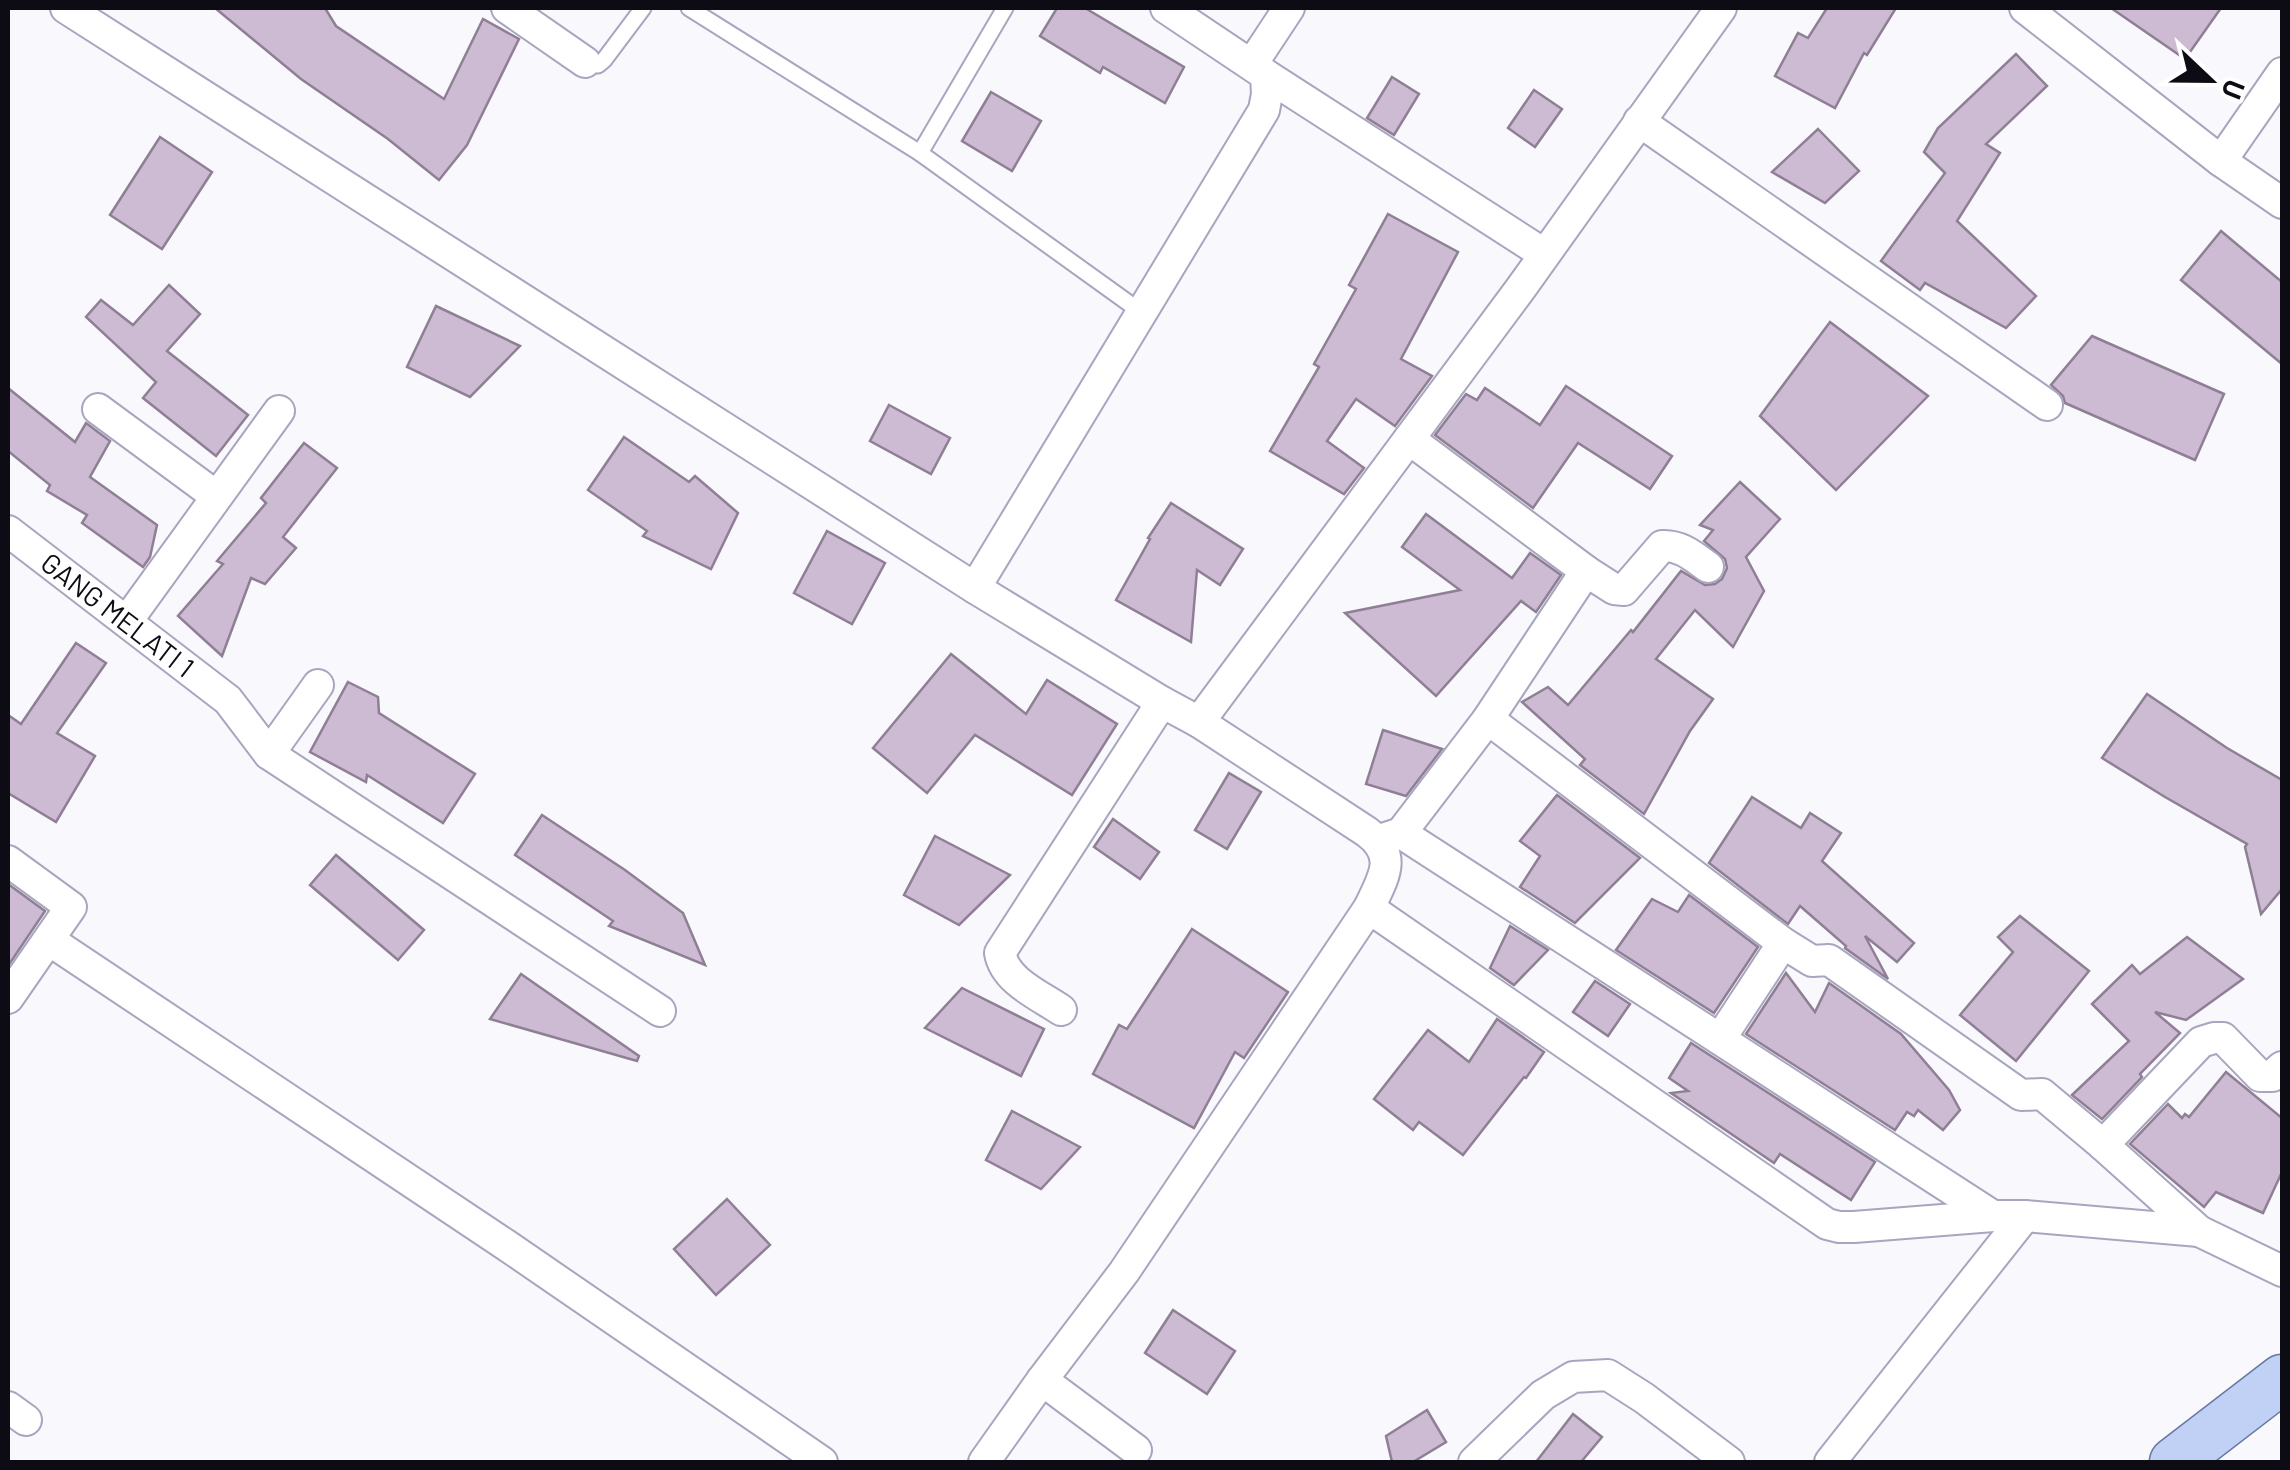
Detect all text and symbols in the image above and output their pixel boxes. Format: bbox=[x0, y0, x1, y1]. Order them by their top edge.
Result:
north arrow bbox=[2160, 30, 2260, 130]
text: U bbox=[2215, 75, 2253, 104]
street label: GANG MELATI 1 bbox=[35, 545, 201, 684]

